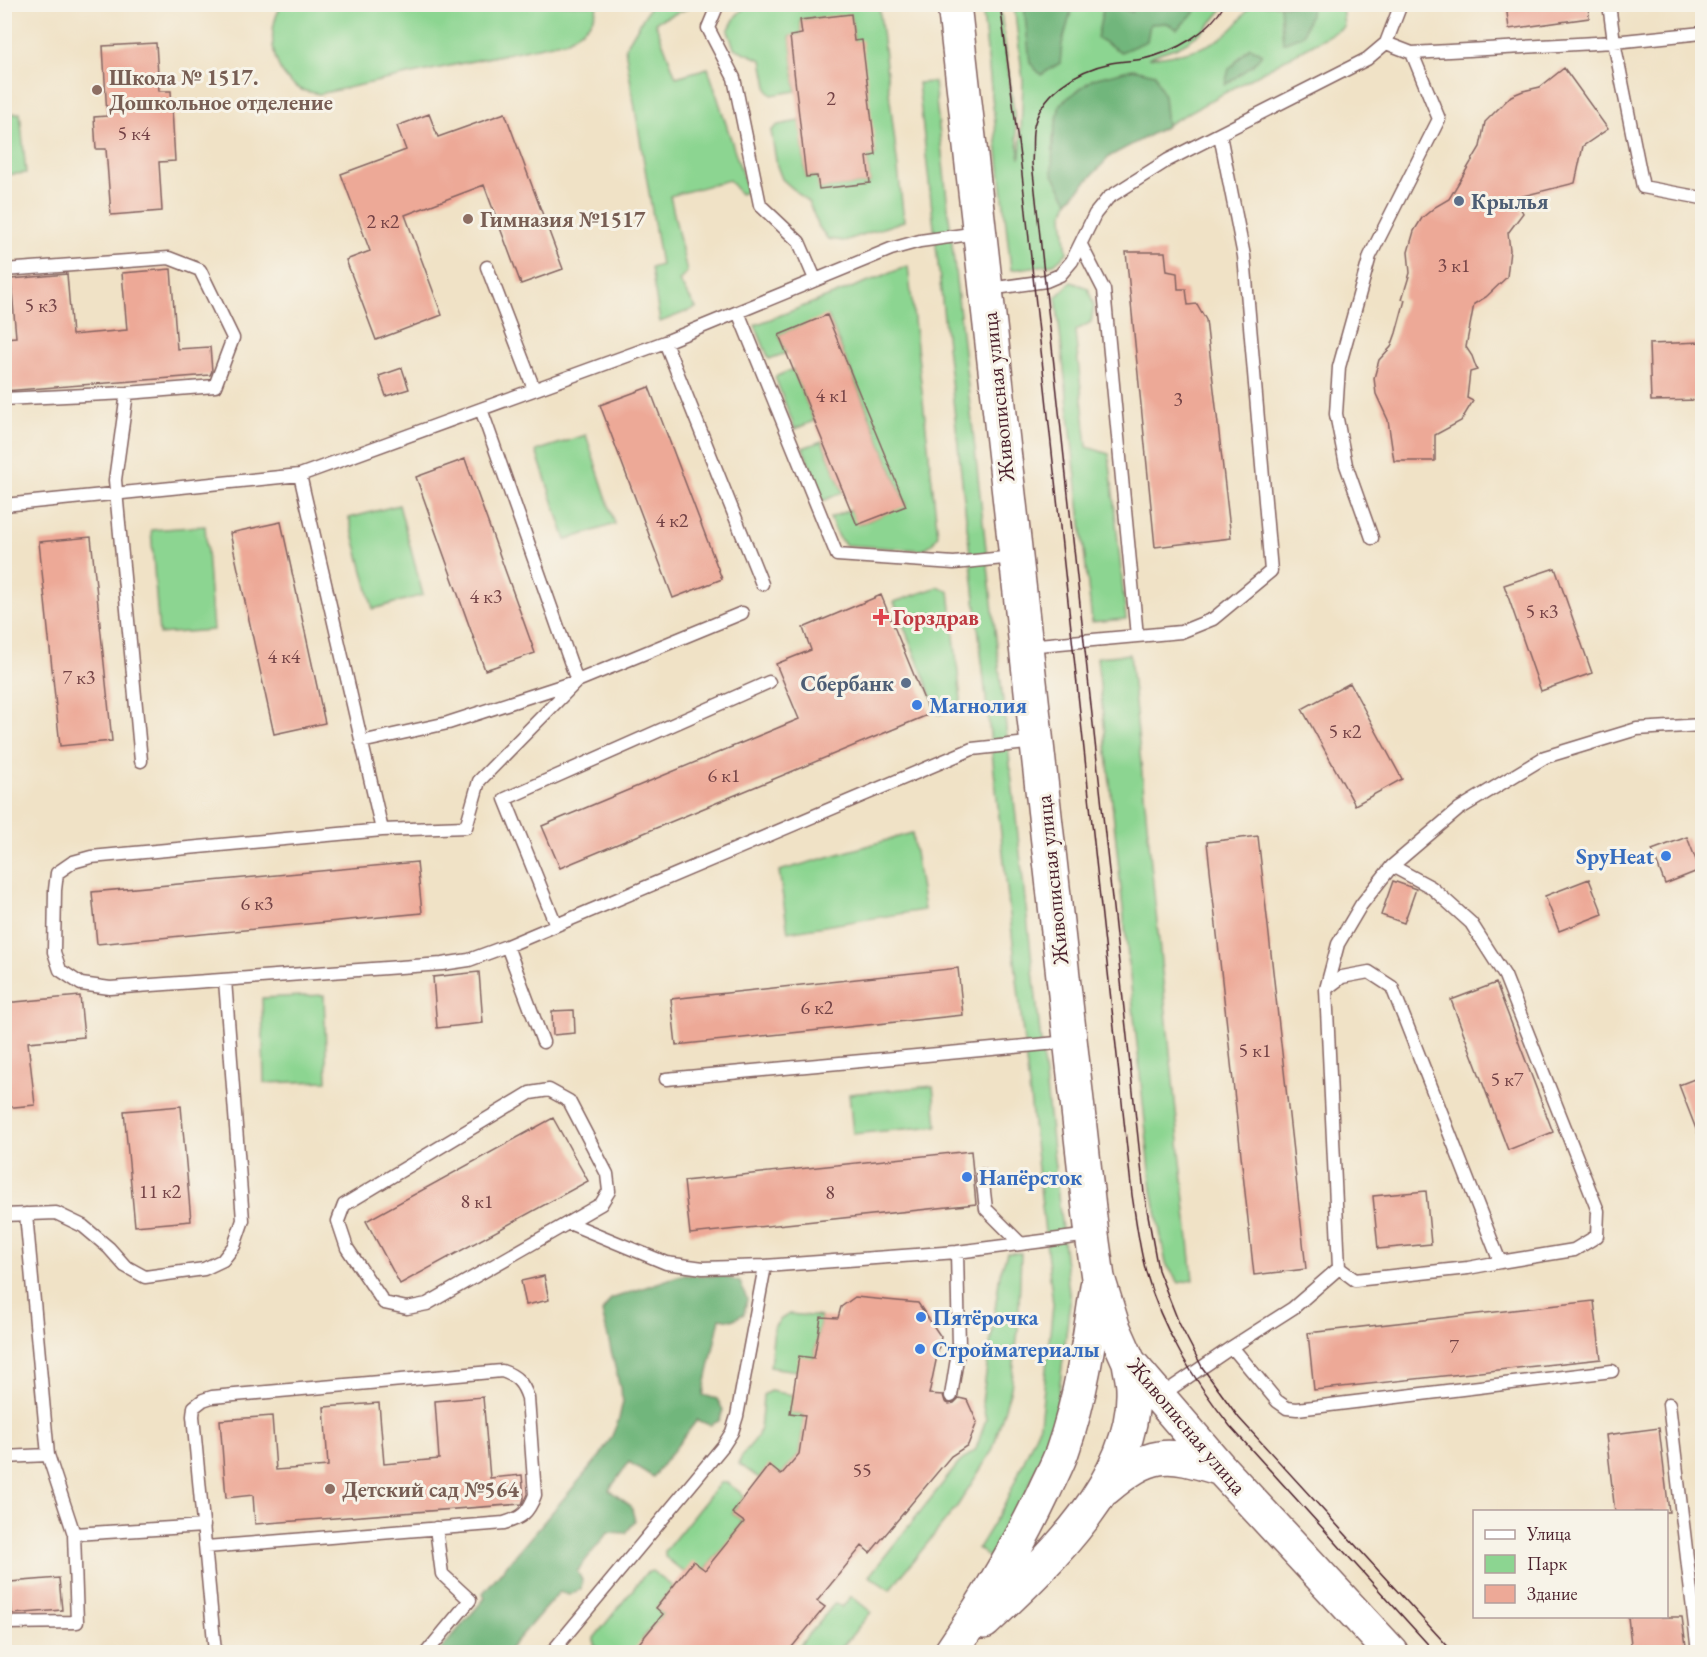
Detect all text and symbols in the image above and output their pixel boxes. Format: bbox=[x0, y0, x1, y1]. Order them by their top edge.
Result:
place label: Школа № 1517. Дошкольное отделение bbox=[109, 63, 333, 117]
marker: Школа № 1517. Дошкольное отделение bbox=[90, 83, 104, 97]
house number: 2 bbox=[826, 85, 836, 111]
house number: 5 к4 bbox=[118, 120, 151, 146]
place label: Крылья bbox=[1471, 187, 1549, 216]
marker: Крылья bbox=[1452, 194, 1466, 208]
place label: Гимназия №1517 bbox=[480, 205, 646, 234]
house number: 2 к2 bbox=[367, 208, 400, 234]
marker: Гимназия №1517 bbox=[461, 212, 475, 226]
house number: 3 к1 bbox=[1438, 252, 1470, 278]
house number: 5 к3 bbox=[25, 292, 57, 318]
street label: Живописная улица bbox=[975, 310, 1021, 484]
house number: 4 к1 bbox=[816, 382, 848, 408]
house number: 3 bbox=[1173, 386, 1183, 412]
house number: 4 к2 bbox=[656, 507, 689, 533]
house number: 4 к3 bbox=[470, 583, 502, 609]
house number: 5 к3 bbox=[1526, 598, 1558, 624]
place label: Горздрав bbox=[893, 603, 979, 632]
marker: Горздрав bbox=[874, 610, 888, 624]
house number: 4 к4 bbox=[268, 643, 301, 669]
house number: 7 к3 bbox=[63, 664, 95, 690]
place label: Сбербанк bbox=[801, 669, 895, 698]
marker: Сбербанк bbox=[899, 676, 913, 690]
place label: Магнолия bbox=[929, 691, 1027, 720]
marker: Магнолия bbox=[910, 698, 924, 712]
house number: 5 к2 bbox=[1329, 718, 1362, 744]
house number: 6 к1 bbox=[708, 762, 740, 788]
street label: Живописная улица bbox=[1029, 793, 1075, 967]
place label: SpyHeat bbox=[1576, 842, 1655, 871]
marker: SpyHeat bbox=[1659, 849, 1673, 863]
house number: 6 к3 bbox=[241, 890, 273, 916]
house number: 6 к2 bbox=[801, 994, 834, 1020]
house number: 5 к1 bbox=[1239, 1037, 1271, 1063]
house number: 5 к7 bbox=[1491, 1066, 1524, 1092]
place label: Напёрсток bbox=[979, 1163, 1083, 1192]
marker: Напёрсток bbox=[960, 1170, 974, 1184]
house number: 11 к2 bbox=[139, 1178, 182, 1204]
house number: 8 bbox=[825, 1179, 835, 1205]
house number: 8 к1 bbox=[461, 1188, 493, 1214]
place label: Пятёрочка bbox=[933, 1303, 1039, 1332]
marker: Пятёрочка bbox=[914, 1310, 928, 1324]
house number: 7 bbox=[1449, 1333, 1459, 1359]
place label: Стройматериалы bbox=[932, 1335, 1100, 1364]
marker: Стройматериалы bbox=[913, 1342, 927, 1356]
street label: Живописная улица bbox=[1120, 1351, 1253, 1501]
house number: 55 bbox=[852, 1457, 872, 1483]
place label: Детский сад №564 bbox=[342, 1475, 519, 1504]
marker: Детский сад №564 bbox=[323, 1482, 337, 1496]
legend bbox=[1473, 1510, 1668, 1618]
text: Улица bbox=[1526, 1522, 1572, 1545]
text: Парк bbox=[1527, 1552, 1567, 1575]
text: Здание bbox=[1527, 1582, 1577, 1605]

